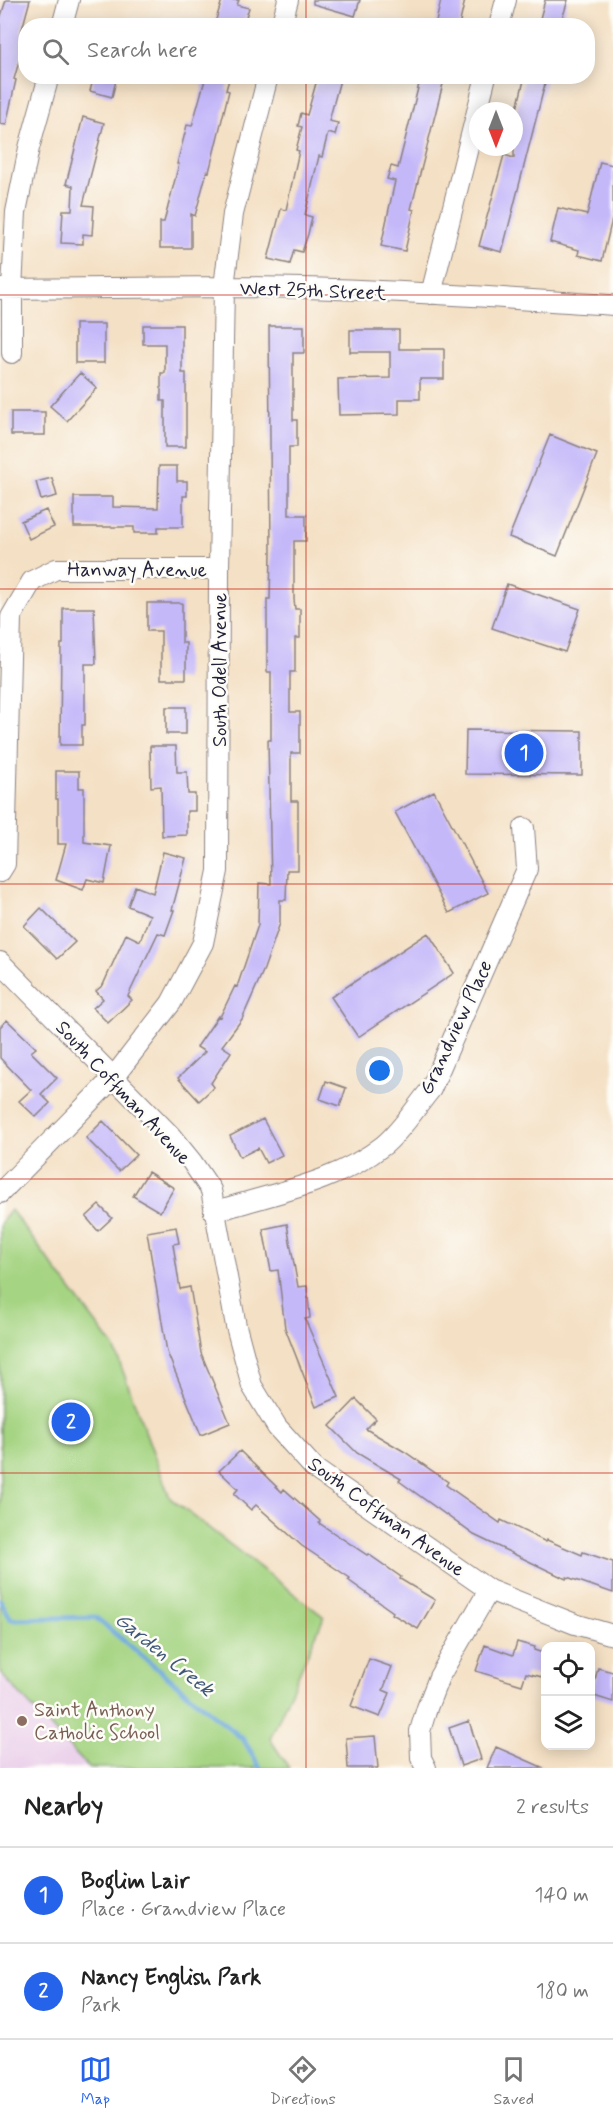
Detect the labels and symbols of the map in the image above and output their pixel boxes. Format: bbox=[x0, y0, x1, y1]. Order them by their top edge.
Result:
north arrow bbox=[469, 102, 523, 156]
street label: West 25th Street bbox=[239, 275, 387, 308]
street label: Hanway Avenue bbox=[67, 557, 207, 584]
street label: South Odell Avenue bbox=[207, 593, 234, 747]
pin: 1 bbox=[504, 730, 544, 776]
street label: Grandview Place bbox=[413, 956, 499, 1099]
street label: South Coffman Avenue bbox=[49, 1015, 197, 1171]
your location bbox=[365, 1056, 394, 1085]
pin: 2 bbox=[52, 1400, 90, 1444]
street label: South Coffman Avenue bbox=[302, 1451, 470, 1583]
water label: Garden Creek bbox=[109, 1606, 221, 1704]
place label: Saint Anthony Catholic School bbox=[34, 1697, 160, 1747]
marker: Saint Anthony Catholic School bbox=[15, 1714, 29, 1728]

